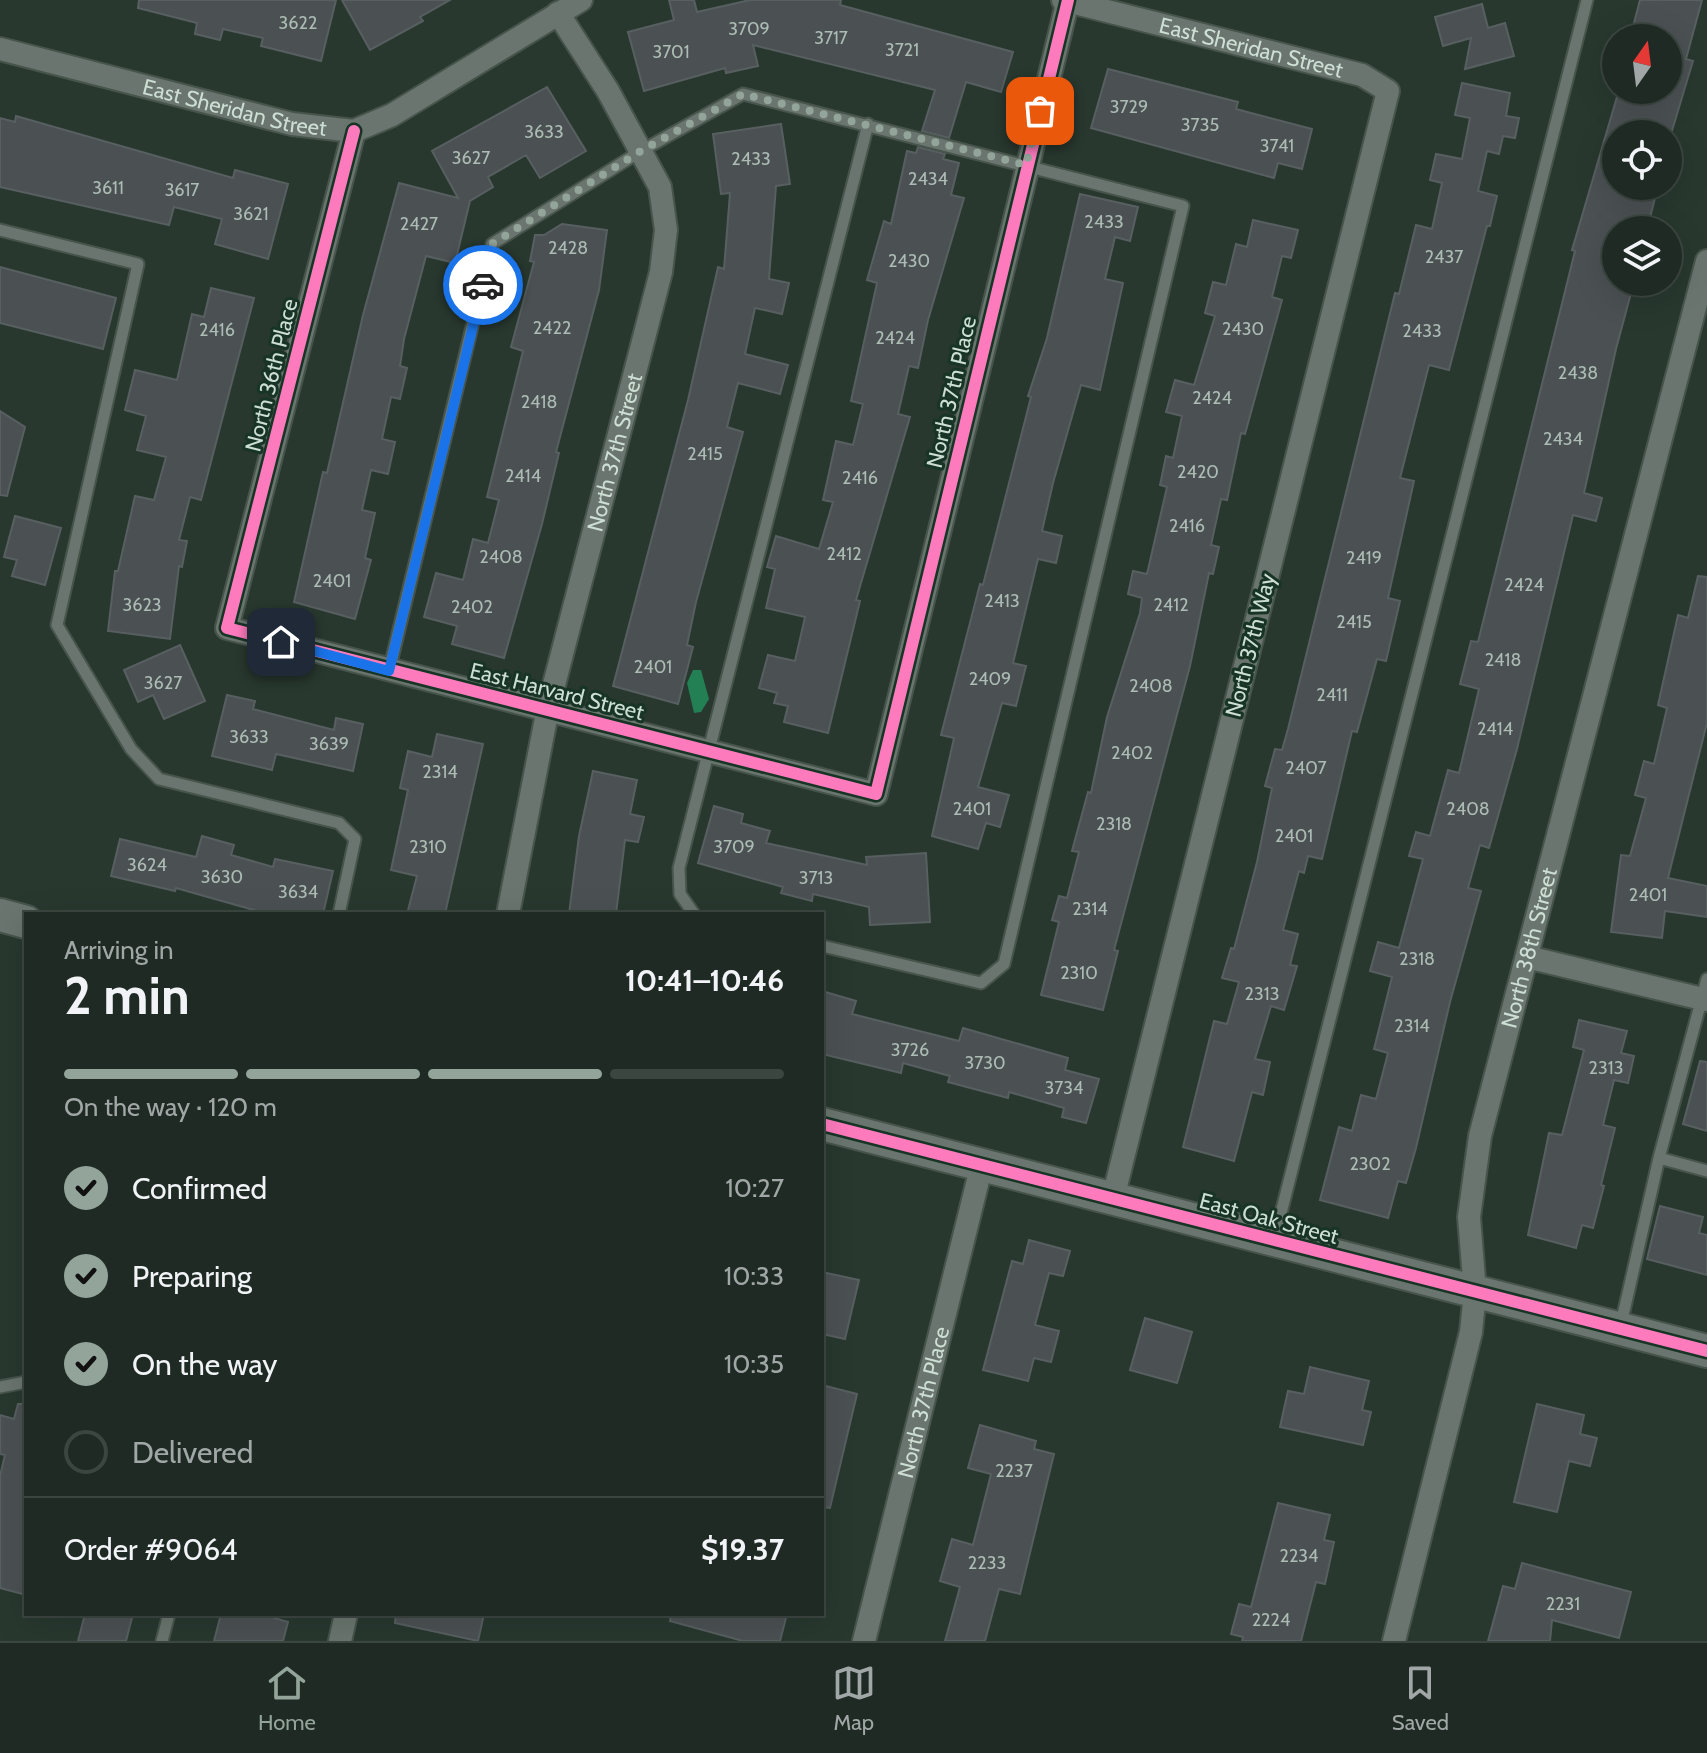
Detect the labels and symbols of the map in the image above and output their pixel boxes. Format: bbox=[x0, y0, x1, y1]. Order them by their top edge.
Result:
house number: 3622 bbox=[279, 12, 317, 34]
street label: East Sheridan Street bbox=[1156, 12, 1346, 84]
house number: 3709 bbox=[728, 18, 770, 40]
north arrow bbox=[1602, 24, 1682, 104]
house number: 3717 bbox=[814, 27, 848, 49]
house number: 3721 bbox=[885, 39, 919, 61]
house number: 3701 bbox=[652, 41, 690, 63]
street label: East Sheridan Street bbox=[140, 73, 329, 142]
pin bbox=[1006, 77, 1074, 145]
house number: 3729 bbox=[1110, 96, 1148, 118]
house number: 3735 bbox=[1181, 114, 1219, 136]
house number: 3633 bbox=[524, 121, 564, 143]
house number: 3741 bbox=[1260, 135, 1294, 157]
house number: 3627 bbox=[452, 147, 490, 169]
house number: 2433 bbox=[731, 148, 771, 170]
house number: 2434 bbox=[908, 168, 948, 190]
house number: 3611 bbox=[92, 177, 124, 199]
house number: 3617 bbox=[165, 179, 199, 201]
house number: 3621 bbox=[233, 203, 269, 225]
house number: 2433 bbox=[1084, 211, 1124, 233]
house number: 2427 bbox=[400, 213, 438, 235]
house number: 2428 bbox=[548, 237, 588, 259]
courier bbox=[443, 245, 523, 325]
house number: 2437 bbox=[1425, 246, 1463, 268]
house number: 2430 bbox=[888, 250, 930, 272]
street label: North 36th Place bbox=[239, 296, 304, 454]
street label: North 37th Place bbox=[921, 314, 982, 471]
house number: 2422 bbox=[533, 317, 571, 339]
house number: 2430 bbox=[1222, 318, 1264, 340]
house number: 2416 bbox=[199, 319, 235, 341]
house number: 2433 bbox=[1402, 320, 1442, 342]
house number: 2424 bbox=[875, 327, 915, 349]
house number: 2438 bbox=[1558, 362, 1598, 384]
street label: North 37th Street bbox=[581, 370, 648, 534]
house number: 2424 bbox=[1192, 387, 1232, 409]
house number: 2418 bbox=[521, 391, 557, 413]
house number: 2434 bbox=[1543, 428, 1583, 450]
house number: 2415 bbox=[687, 443, 723, 465]
house number: 2420 bbox=[1177, 461, 1219, 483]
house number: 2414 bbox=[505, 465, 541, 487]
house number: 2416 bbox=[842, 467, 878, 489]
house number: 2416 bbox=[1169, 515, 1205, 537]
house number: 2412 bbox=[826, 543, 862, 565]
house number: 2408 bbox=[479, 546, 523, 568]
house number: 2419 bbox=[1346, 547, 1382, 569]
house number: 2401 bbox=[313, 570, 351, 592]
street label: North 37th Way bbox=[1220, 571, 1281, 720]
house number: 2424 bbox=[1504, 574, 1544, 596]
house number: 2413 bbox=[984, 590, 1020, 612]
house number: 3623 bbox=[122, 594, 162, 616]
house number: 2412 bbox=[1153, 594, 1189, 616]
house number: 2402 bbox=[451, 596, 493, 618]
pin bbox=[247, 608, 315, 676]
house number: 2415 bbox=[1336, 611, 1372, 633]
house number: 2418 bbox=[1485, 649, 1521, 671]
house number: 2401 bbox=[634, 656, 672, 678]
street label: East Harvard Street bbox=[467, 657, 647, 726]
house number: 2409 bbox=[969, 668, 1011, 690]
house number: 3627 bbox=[144, 672, 182, 694]
house number: 2408 bbox=[1129, 675, 1173, 697]
house number: 2411 bbox=[1316, 684, 1348, 706]
house number: 2414 bbox=[1477, 718, 1513, 740]
house number: 3633 bbox=[229, 726, 269, 748]
house number: 3639 bbox=[309, 733, 349, 755]
house number: 2402 bbox=[1111, 742, 1153, 764]
house number: 2407 bbox=[1285, 757, 1327, 779]
house number: 2314 bbox=[422, 761, 458, 783]
house number: 2401 bbox=[953, 798, 991, 820]
house number: 2408 bbox=[1446, 798, 1490, 820]
house number: 2318 bbox=[1096, 813, 1132, 835]
house number: 2401 bbox=[1275, 825, 1313, 847]
house number: 2310 bbox=[409, 836, 447, 858]
house number: 3709 bbox=[713, 836, 755, 858]
house number: 3624 bbox=[127, 854, 167, 876]
street label: North 38th Street bbox=[1496, 864, 1563, 1031]
house number: 3630 bbox=[201, 866, 243, 888]
house number: 3713 bbox=[799, 867, 833, 889]
house number: 3634 bbox=[278, 881, 318, 903]
house number: 2401 bbox=[1629, 884, 1667, 906]
house number: 2314 bbox=[1072, 898, 1108, 920]
house number: 2318 bbox=[1399, 948, 1435, 970]
house number: 2310 bbox=[1060, 962, 1098, 984]
house number: 2313 bbox=[1245, 983, 1279, 1005]
house number: 2314 bbox=[1394, 1015, 1430, 1037]
house number: 3726 bbox=[891, 1039, 929, 1061]
house number: 3730 bbox=[964, 1052, 1006, 1074]
house number: 2313 bbox=[1589, 1057, 1623, 1079]
house number: 3734 bbox=[1045, 1077, 1083, 1099]
house number: 2302 bbox=[1349, 1153, 1391, 1175]
street label: East Oak Street bbox=[1196, 1187, 1342, 1250]
street label: North 37th Place bbox=[892, 1324, 955, 1481]
house number: 2237 bbox=[995, 1460, 1033, 1482]
house number: 2234 bbox=[1279, 1545, 1319, 1567]
house number: 2233 bbox=[968, 1552, 1006, 1574]
house number: 2231 bbox=[1546, 1593, 1580, 1615]
house number: 2224 bbox=[1252, 1609, 1290, 1631]

